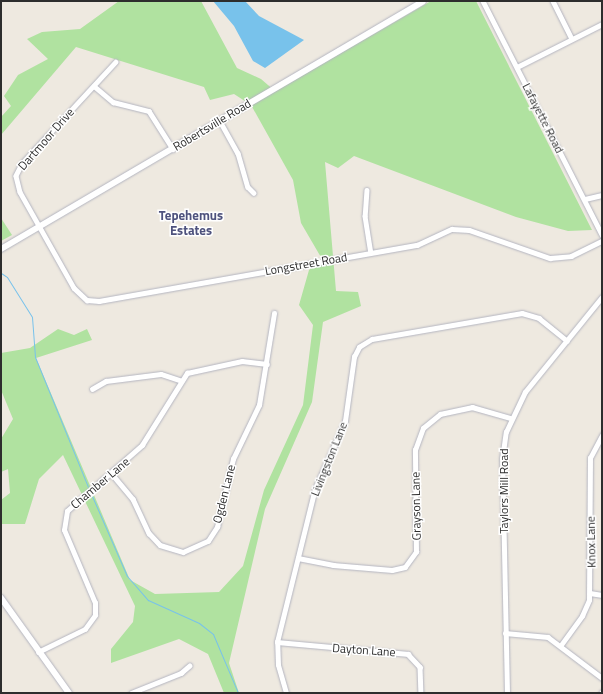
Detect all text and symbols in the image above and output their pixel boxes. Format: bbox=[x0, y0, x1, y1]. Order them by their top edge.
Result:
street label: Lafayette Road bbox=[519, 81, 567, 155]
street label: Robertsville Road bbox=[170, 96, 254, 154]
street label: Dartmoor Drive bbox=[15, 105, 77, 173]
district label: Tepehemus Estates bbox=[159, 208, 223, 239]
street label: Longstreet Road bbox=[264, 250, 348, 278]
street label: Livingston Lane bbox=[308, 420, 350, 498]
street label: Taylors Mill Road bbox=[497, 448, 511, 534]
street label: Chamber Lane bbox=[68, 454, 132, 512]
street label: Ogden Lane bbox=[210, 463, 238, 525]
street label: Grayson Lane bbox=[408, 472, 424, 540]
street label: Knox Lane bbox=[583, 516, 599, 568]
street label: Dayton Lane bbox=[332, 641, 396, 659]

